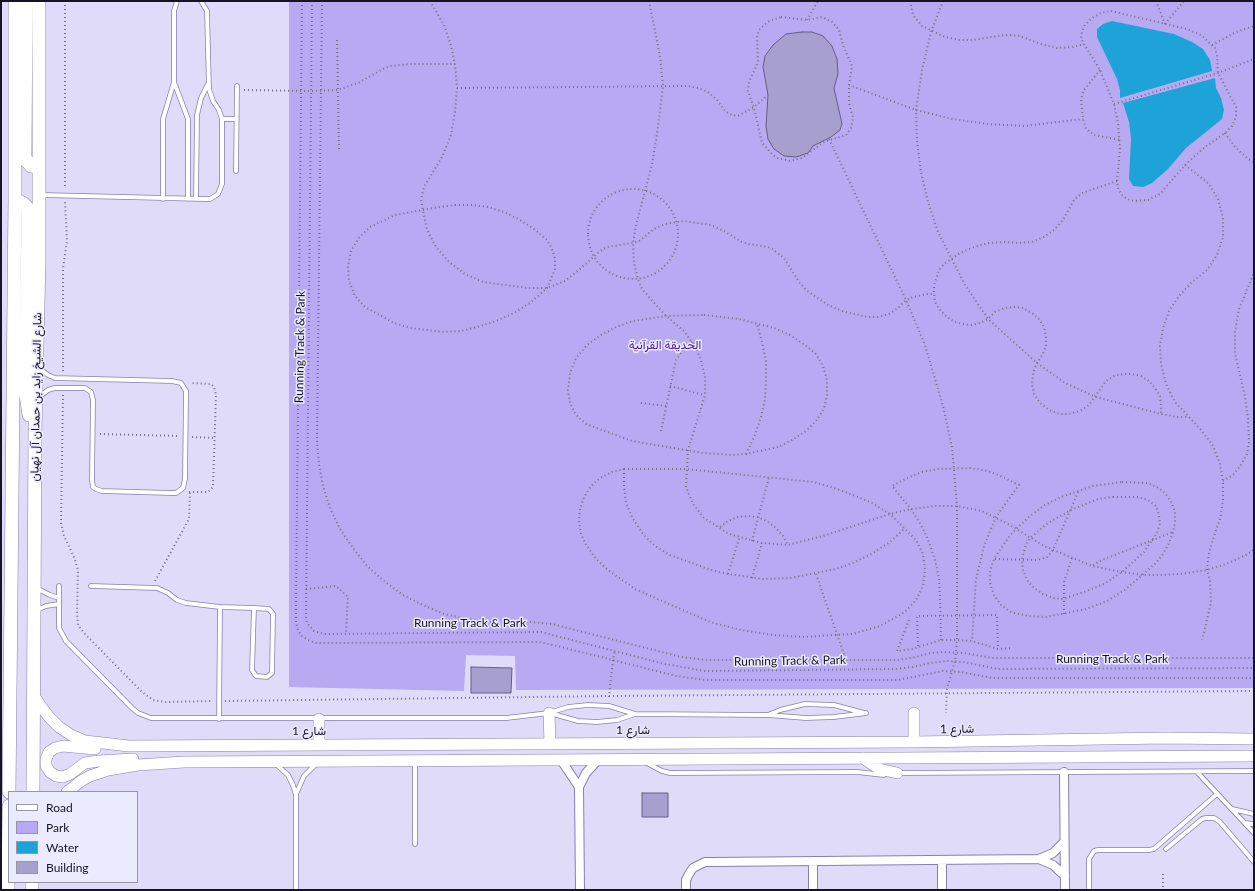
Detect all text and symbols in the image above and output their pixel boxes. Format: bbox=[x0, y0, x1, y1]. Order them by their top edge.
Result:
street label: Running Track & Park bbox=[292, 291, 308, 403]
street label: شارع الشيخ زايد بن حمدان آل نهيان bbox=[27, 312, 45, 482]
park label: الحديقة القرآنية bbox=[629, 338, 701, 352]
street label: Running Track & Park bbox=[414, 616, 526, 630]
street label: Running Track & Park bbox=[1056, 652, 1168, 666]
street label: Running Track & Park bbox=[734, 653, 846, 669]
street label: شارع 1 bbox=[940, 722, 974, 736]
street label: شارع 1 bbox=[616, 723, 650, 737]
street label: شارع 1 bbox=[292, 724, 326, 738]
legend bbox=[8, 791, 138, 883]
text: Road bbox=[46, 800, 73, 815]
text: Park bbox=[46, 820, 69, 835]
text: Water bbox=[46, 840, 79, 855]
text: Building bbox=[46, 860, 89, 875]

